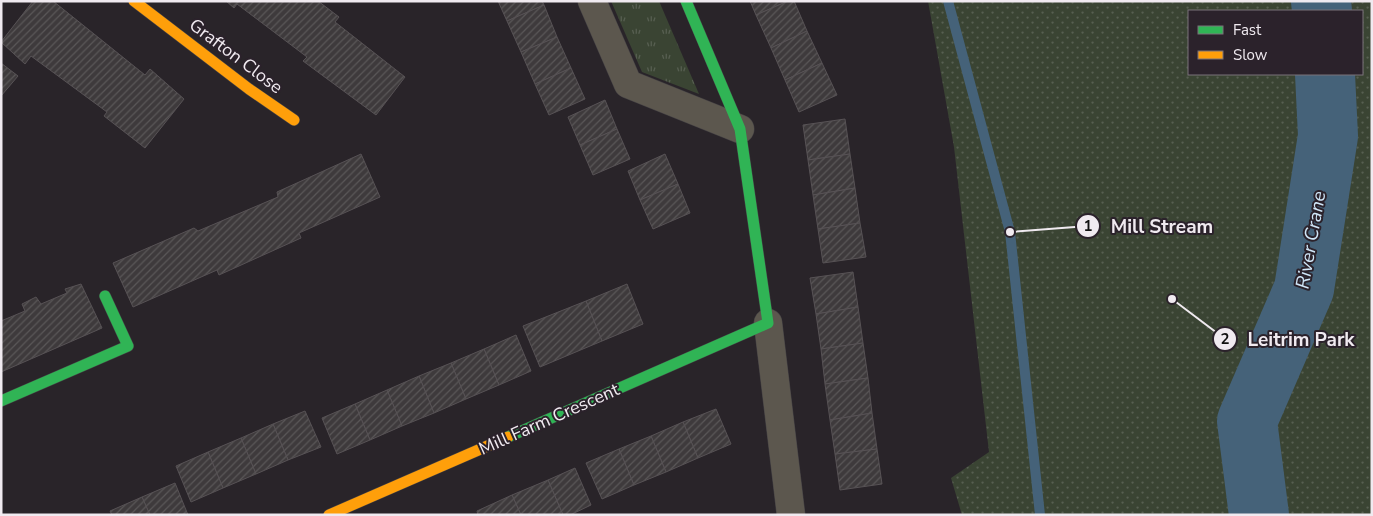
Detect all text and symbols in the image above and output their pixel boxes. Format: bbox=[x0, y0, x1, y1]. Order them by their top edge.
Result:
legend bbox=[1188, 10, 1363, 75]
street label: Grafton Close bbox=[184, 13, 288, 99]
text: Fast bbox=[1233, 20, 1262, 40]
text: Slow bbox=[1233, 45, 1268, 65]
water label: River Crane bbox=[1290, 189, 1332, 291]
callout: Mill Stream bbox=[1076, 209, 1223, 243]
text: Mill Stream bbox=[1111, 214, 1213, 240]
text: 1 bbox=[1083, 216, 1093, 236]
callout: Leitrim Park bbox=[1213, 322, 1365, 356]
text: Leitrim Park bbox=[1247, 327, 1355, 353]
text: 2 bbox=[1220, 329, 1230, 349]
street label: Mill Farm Crescent bbox=[475, 377, 624, 461]

